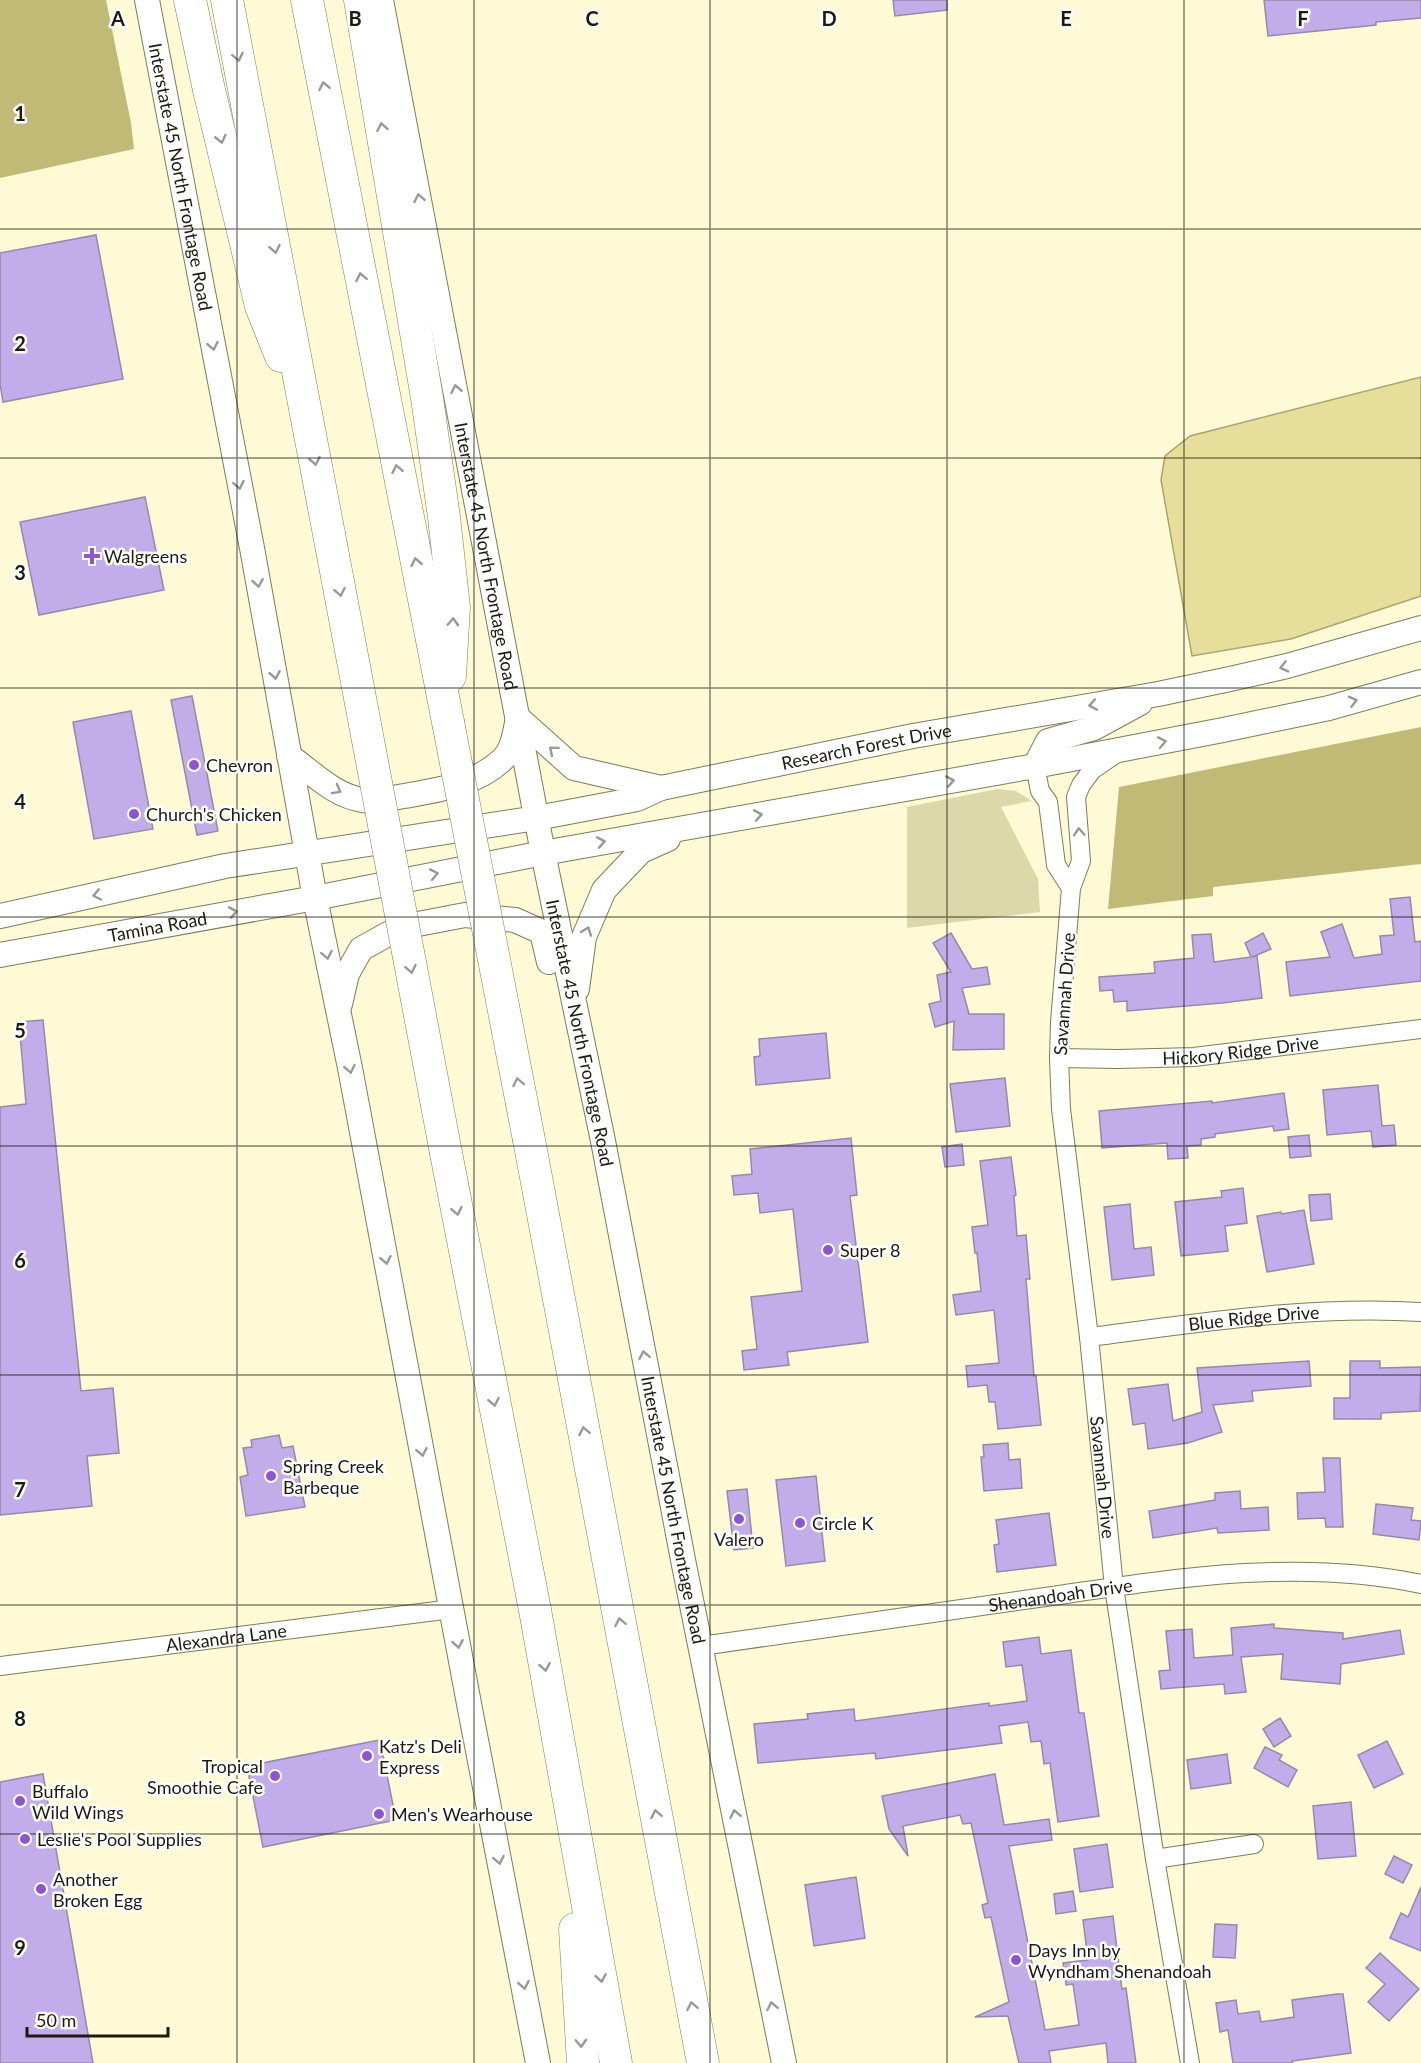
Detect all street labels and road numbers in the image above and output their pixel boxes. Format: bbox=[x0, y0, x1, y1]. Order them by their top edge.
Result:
street label: Interstate 45 North Frontage Road bbox=[144, 41, 217, 313]
street label: Interstate 45 North Frontage Road bbox=[450, 420, 523, 692]
street label: Research Forest Drive bbox=[779, 719, 953, 774]
street label: Interstate 45 North Frontage Road bbox=[542, 897, 619, 1168]
street label: Tamina Road bbox=[106, 907, 209, 946]
street label: Savannah Drive bbox=[1049, 932, 1079, 1056]
street label: Hickory Ridge Drive bbox=[1162, 1031, 1320, 1069]
street label: Blue Ridge Drive bbox=[1187, 1301, 1320, 1335]
street label: Interstate 45 North Frontage Road bbox=[637, 1374, 711, 1646]
street label: Savannah Drive bbox=[1086, 1415, 1120, 1540]
street label: Shenandoah Drive bbox=[987, 1574, 1134, 1616]
street label: Alexandra Lane bbox=[165, 1619, 288, 1656]

